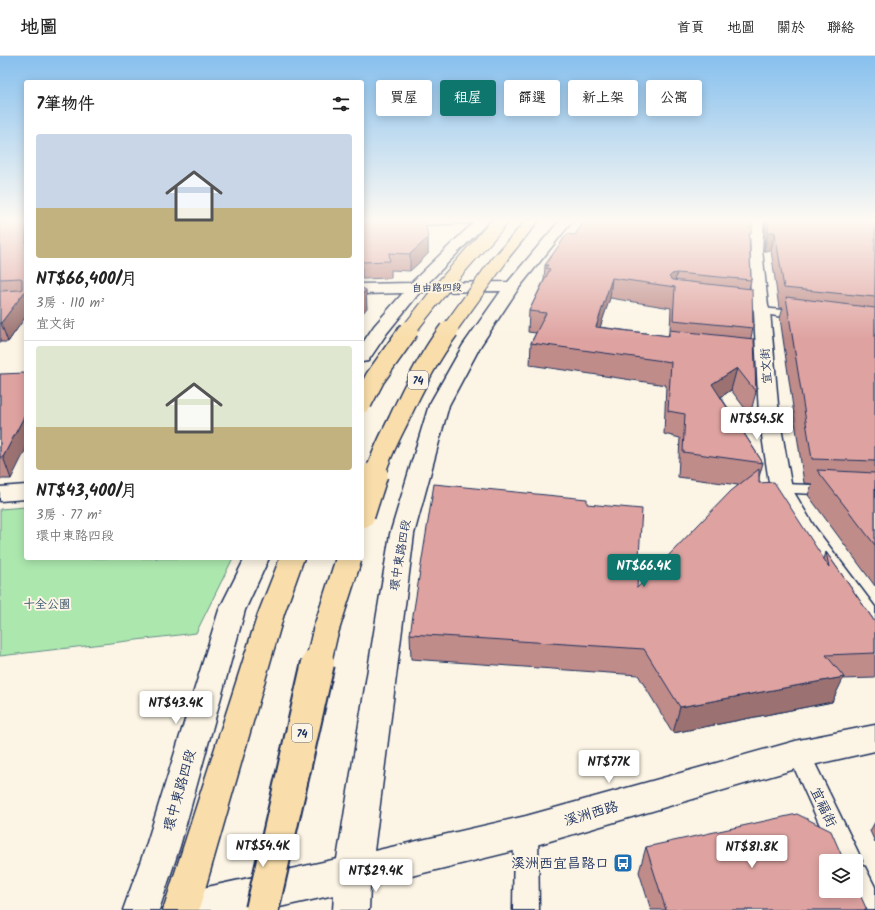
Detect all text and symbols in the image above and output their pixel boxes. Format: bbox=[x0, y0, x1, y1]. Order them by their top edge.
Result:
text: 地圖 bbox=[20, 13, 58, 43]
text: 首頁 bbox=[677, 17, 705, 39]
text: 地圖 bbox=[727, 17, 755, 39]
text: 關於 bbox=[777, 17, 805, 39]
text: 聯絡 bbox=[827, 17, 855, 39]
chip: 買屋 bbox=[376, 80, 432, 116]
chip: 租屋 bbox=[440, 80, 496, 116]
chip: 篩選 bbox=[504, 80, 560, 116]
chip: 新上架 bbox=[568, 80, 638, 116]
chip: 公寓 bbox=[646, 80, 702, 116]
text: 7筆物件 bbox=[36, 91, 95, 118]
icon: filters bbox=[330, 93, 352, 115]
icon: home bbox=[158, 160, 230, 232]
text: NT$66,400/月 bbox=[36, 266, 137, 293]
street label: 自由路四段 bbox=[412, 280, 462, 296]
text: 3房 · 110 m² bbox=[36, 293, 104, 314]
text: 宜文街 bbox=[36, 314, 75, 335]
street label: 宜文街 bbox=[756, 347, 777, 385]
road number: 74 bbox=[408, 371, 428, 389]
icon: home bbox=[158, 372, 230, 444]
pin: NT$54.5K bbox=[716, 407, 798, 441]
text: NT$54.5K bbox=[730, 409, 784, 430]
text: NT$43,400/月 bbox=[36, 478, 138, 505]
text: 3房 · 77 m² bbox=[36, 505, 101, 526]
street label: 環中東路四段 bbox=[385, 518, 416, 592]
text: 環中東路四段 bbox=[36, 526, 114, 547]
pin: NT$66.4K bbox=[603, 554, 685, 588]
text: NT$66.4K bbox=[616, 556, 672, 577]
park label: 十全公園 bbox=[23, 595, 71, 614]
pin: NT$43.4K bbox=[135, 691, 217, 725]
text: NT$43.4K bbox=[148, 693, 204, 714]
road number: 74 bbox=[292, 724, 312, 742]
street label: 環中東路四段 bbox=[158, 747, 202, 834]
pin: NT$77K bbox=[576, 750, 642, 784]
text: NT$77K bbox=[587, 752, 631, 773]
street label: 宜福街 bbox=[804, 784, 842, 831]
street label: 溪洲西路 bbox=[561, 796, 621, 832]
pin: NT$54.4K bbox=[222, 834, 304, 868]
pin: NT$81.8K bbox=[711, 835, 793, 869]
text: NT$54.4K bbox=[236, 836, 290, 857]
text: NT$81.8K bbox=[725, 837, 779, 858]
bus stop icon: 溪洲西宜昌路口 bbox=[612, 852, 634, 874]
place label: 溪洲西宜昌路口 bbox=[511, 853, 609, 875]
map controls bbox=[819, 854, 863, 898]
button: layers bbox=[819, 854, 863, 898]
pin: NT$29.4K bbox=[335, 859, 417, 893]
text: NT$29.4K bbox=[348, 861, 404, 882]

